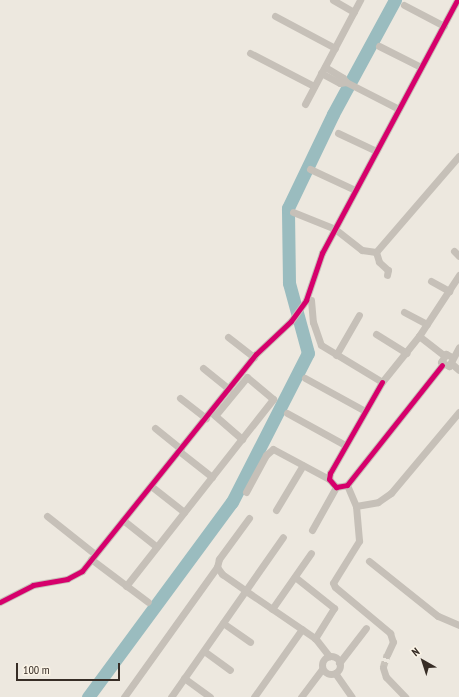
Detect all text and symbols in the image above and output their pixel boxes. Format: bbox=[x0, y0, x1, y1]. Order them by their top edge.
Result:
north arrow bbox=[403, 641, 443, 681]
text: N bbox=[409, 644, 422, 659]
scale bar bbox=[18, 655, 122, 681]
text: 100 m bbox=[23, 662, 50, 677]

